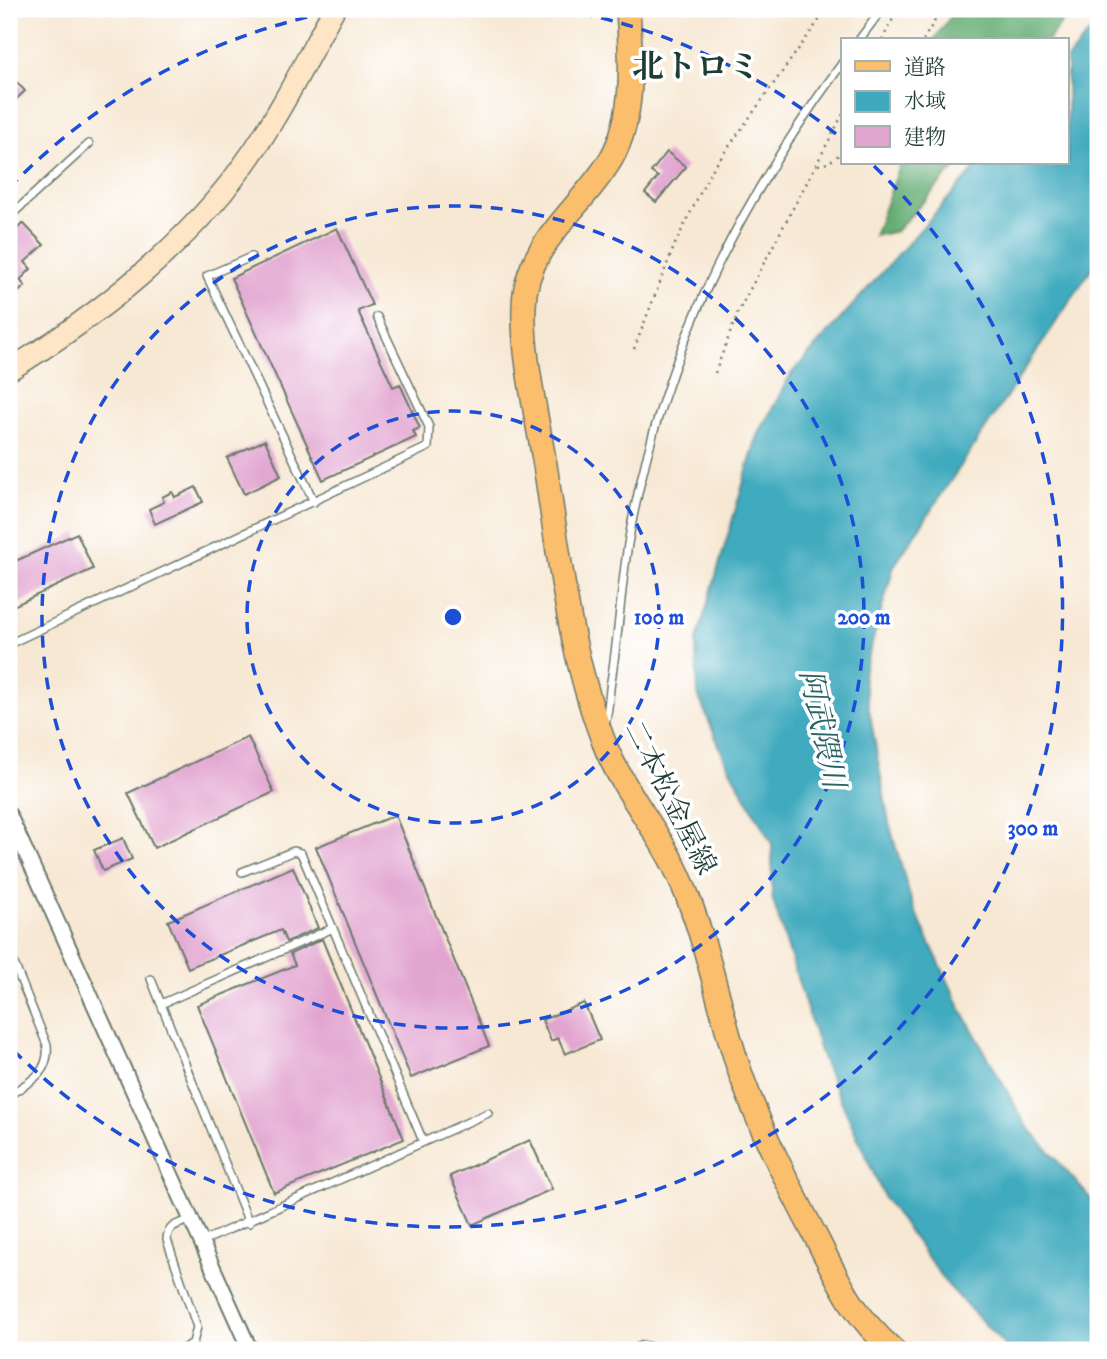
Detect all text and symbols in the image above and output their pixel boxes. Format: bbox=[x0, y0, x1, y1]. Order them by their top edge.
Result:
legend bbox=[841, 38, 1068, 164]
district label: 北トロミ bbox=[632, 48, 760, 88]
text: 道路 bbox=[904, 55, 946, 81]
text: 水域 bbox=[904, 89, 946, 115]
text: 建物 bbox=[904, 125, 946, 151]
centre of rings bbox=[441, 605, 465, 629]
text: 100 m bbox=[634, 605, 684, 631]
text: 200 m bbox=[837, 605, 891, 631]
water label: 阿武隈川 bbox=[790, 666, 852, 794]
street label: 二本松金屋線 bbox=[616, 715, 724, 881]
text: 300 m bbox=[1008, 816, 1059, 842]

